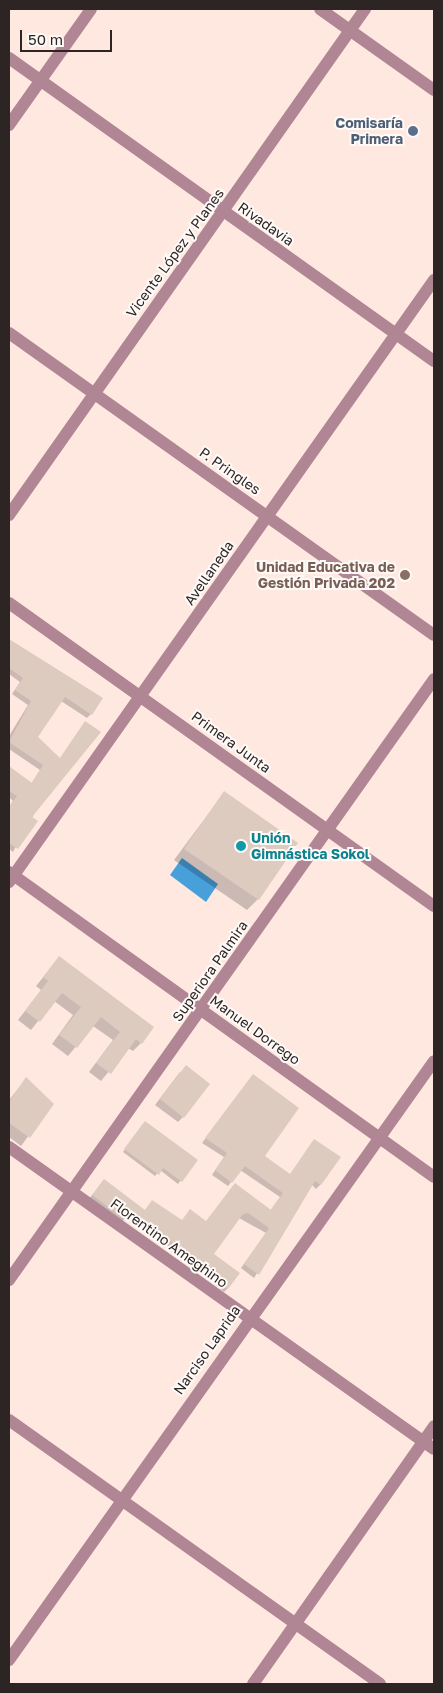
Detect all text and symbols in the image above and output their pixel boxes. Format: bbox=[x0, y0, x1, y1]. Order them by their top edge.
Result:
scale bar bbox=[22, 20, 115, 52]
text: 50 m bbox=[28, 30, 63, 48]
place label: Comisaría Primera bbox=[335, 115, 403, 148]
marker: Comisaría Primera bbox=[407, 125, 419, 137]
street label: Vicente López y Planes bbox=[123, 185, 227, 321]
street label: Rivadavia bbox=[235, 199, 297, 249]
street label: P. Pringles bbox=[196, 444, 264, 498]
street label: Avellaneda bbox=[181, 538, 237, 608]
place label: Unidad Educativa de Gestión Privada 202 bbox=[256, 559, 395, 592]
marker: Unidad Educativa de Gestión Privada 202 bbox=[399, 569, 411, 581]
street label: Primera Junta bbox=[188, 708, 274, 776]
place label: Unión Gimnástica Sokol bbox=[251, 830, 370, 862]
marker: Unión Gimnástica Sokol bbox=[235, 840, 247, 852]
street label: Superiora Palmira bbox=[169, 917, 251, 1025]
street label: Manuel Dorrego bbox=[207, 992, 303, 1068]
street label: Florentino Ameghino bbox=[107, 1195, 231, 1291]
street label: Narciso Laprida bbox=[170, 1302, 244, 1398]

